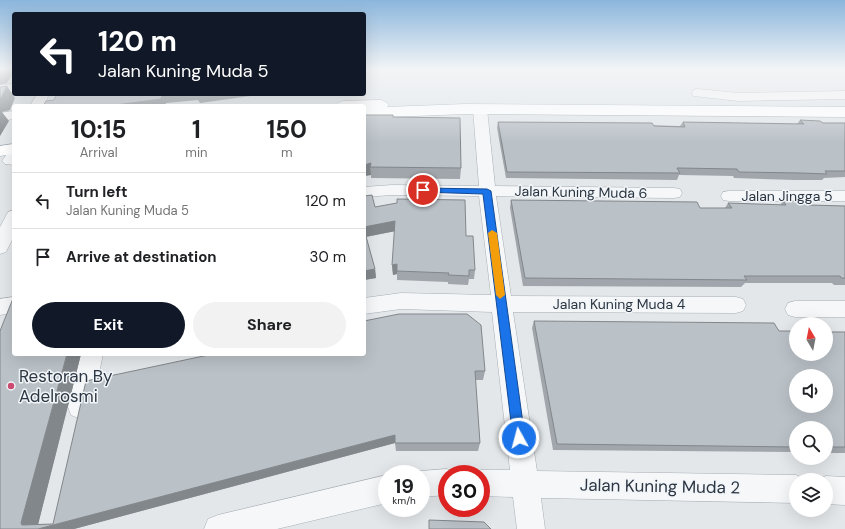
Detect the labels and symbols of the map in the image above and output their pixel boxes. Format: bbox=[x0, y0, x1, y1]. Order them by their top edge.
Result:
pin bbox=[406, 173, 440, 207]
street label: Jalan Kuning Muda 6 bbox=[514, 182, 648, 202]
street label: Jalan Jingga 5 bbox=[741, 187, 833, 205]
street label: Jalan Kuning Muda 4 bbox=[553, 295, 686, 313]
north arrow bbox=[789, 317, 833, 361]
place label: Restoran By Adelrosmi bbox=[19, 365, 113, 407]
marker: Restoran By Adelrosmi bbox=[6, 381, 16, 391]
position arrow bbox=[498, 417, 540, 459]
speed limit sign: 30 bbox=[438, 465, 490, 517]
street label: Jalan Kuning Muda 2 bbox=[580, 474, 740, 498]

